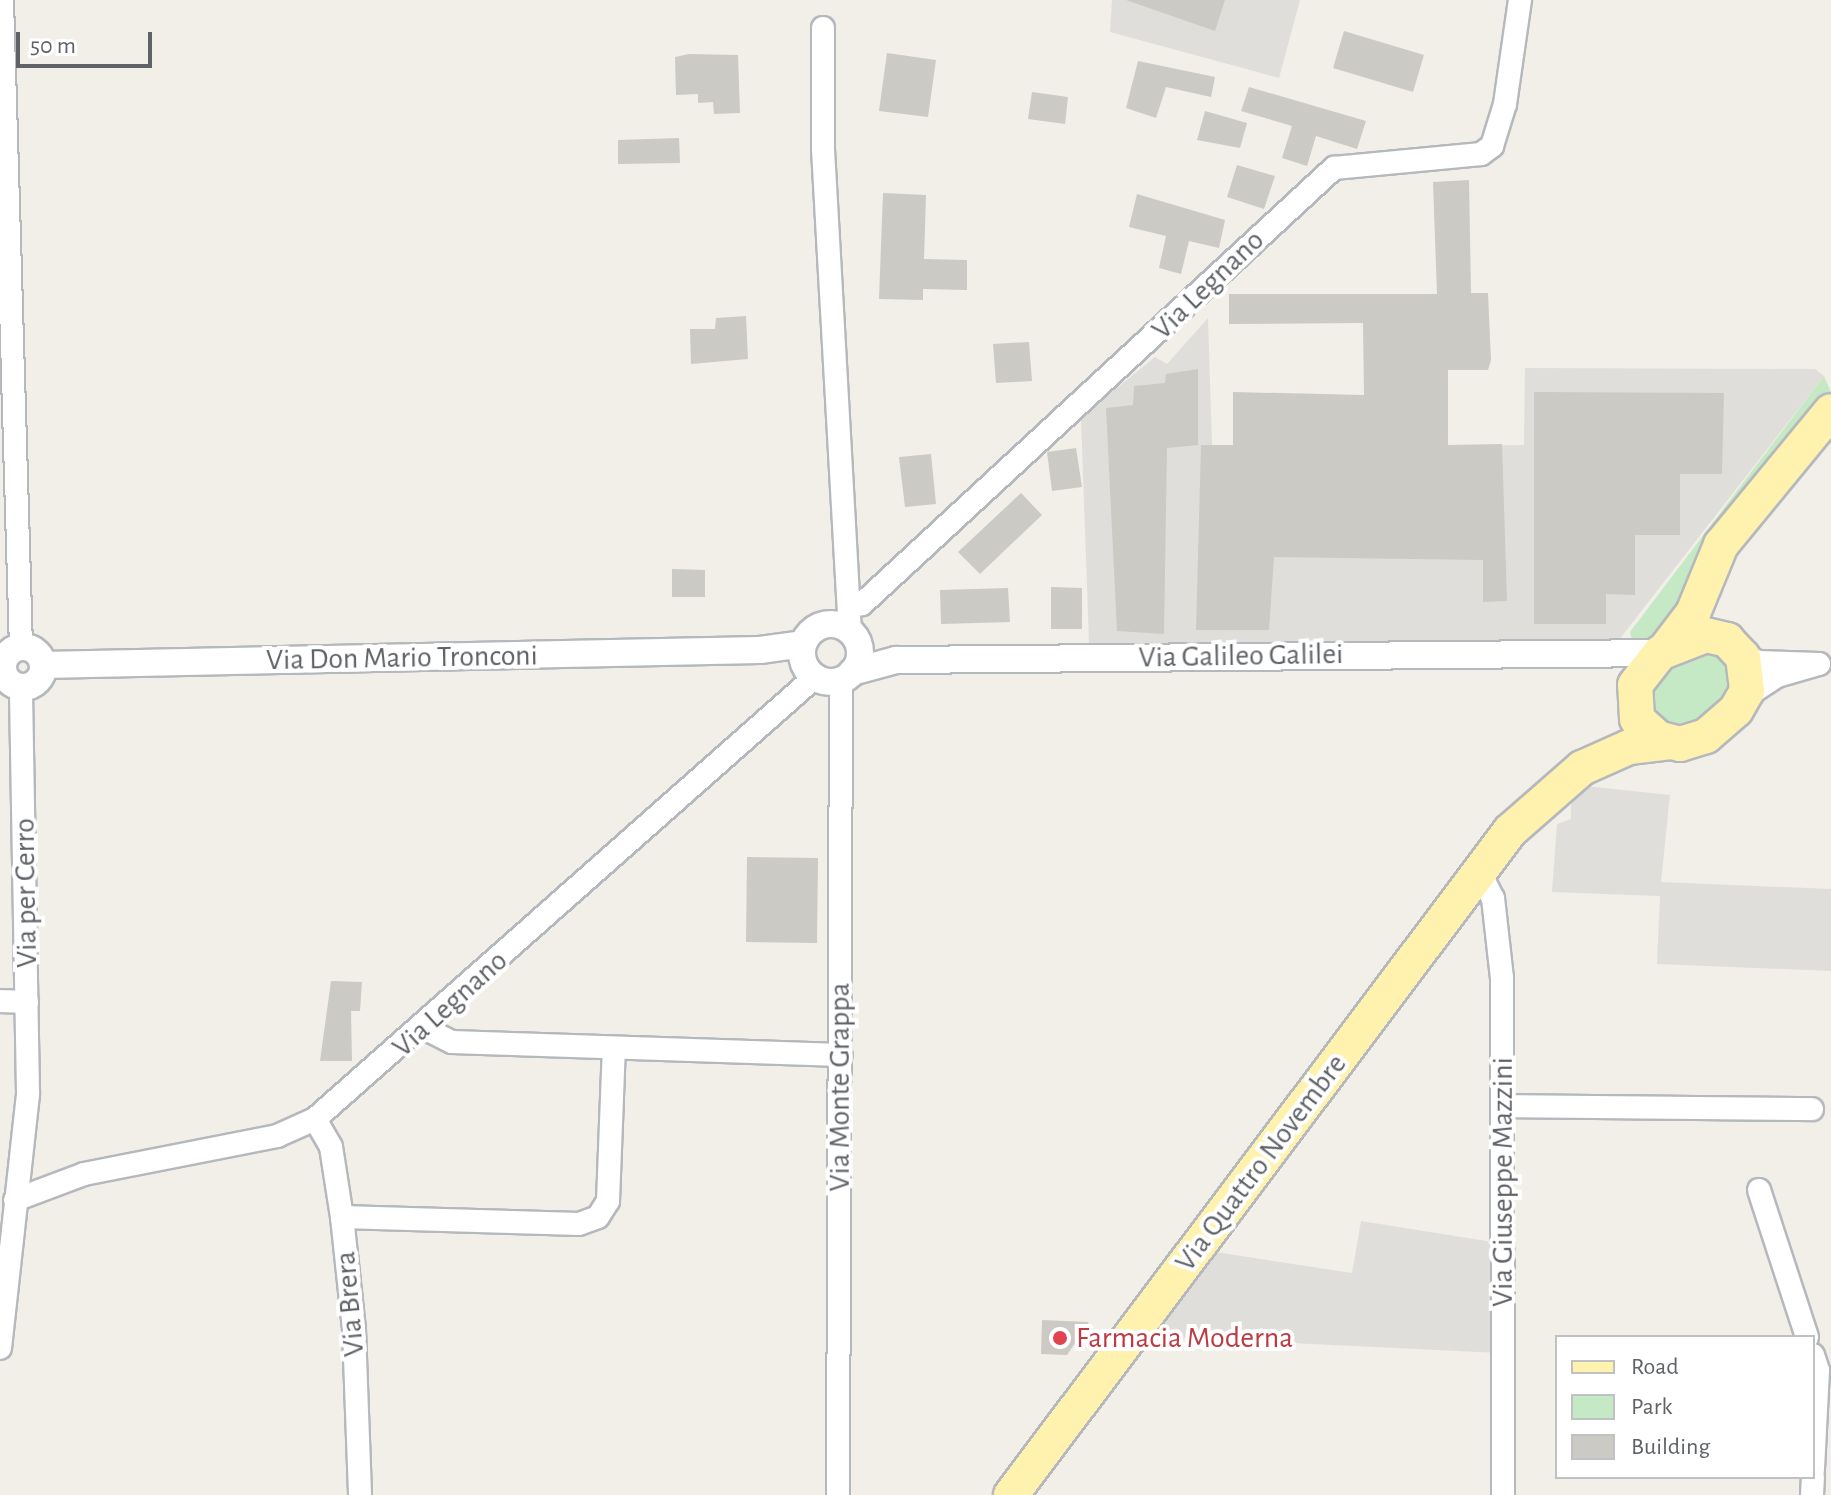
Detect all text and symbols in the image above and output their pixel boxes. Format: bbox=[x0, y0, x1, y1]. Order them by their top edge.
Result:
scale bar bbox=[20, 16, 156, 66]
text: 50 m bbox=[30, 34, 76, 58]
street label: Via Legnano bbox=[1144, 223, 1272, 347]
street label: Via Galileo Galilei bbox=[1138, 636, 1344, 676]
street label: Via Don Mario Tronconi bbox=[266, 638, 538, 678]
street label: Via per Cerro bbox=[7, 818, 45, 968]
street label: Via Legnano bbox=[385, 943, 515, 1065]
street label: Via Monte Grappa bbox=[822, 983, 858, 1191]
street label: Via Quattro Novembre bbox=[1168, 1047, 1354, 1279]
street label: Via Giuseppe Mazzini bbox=[1485, 1057, 1521, 1307]
street label: Via Brera bbox=[327, 1250, 373, 1358]
place label: Farmacia Moderna bbox=[1076, 1320, 1293, 1356]
marker: Farmacia Moderna bbox=[1051, 1329, 1069, 1347]
legend bbox=[1555, 1335, 1815, 1479]
text: Road bbox=[1631, 1355, 1679, 1379]
text: Park bbox=[1631, 1395, 1672, 1419]
text: Building bbox=[1631, 1435, 1710, 1459]

